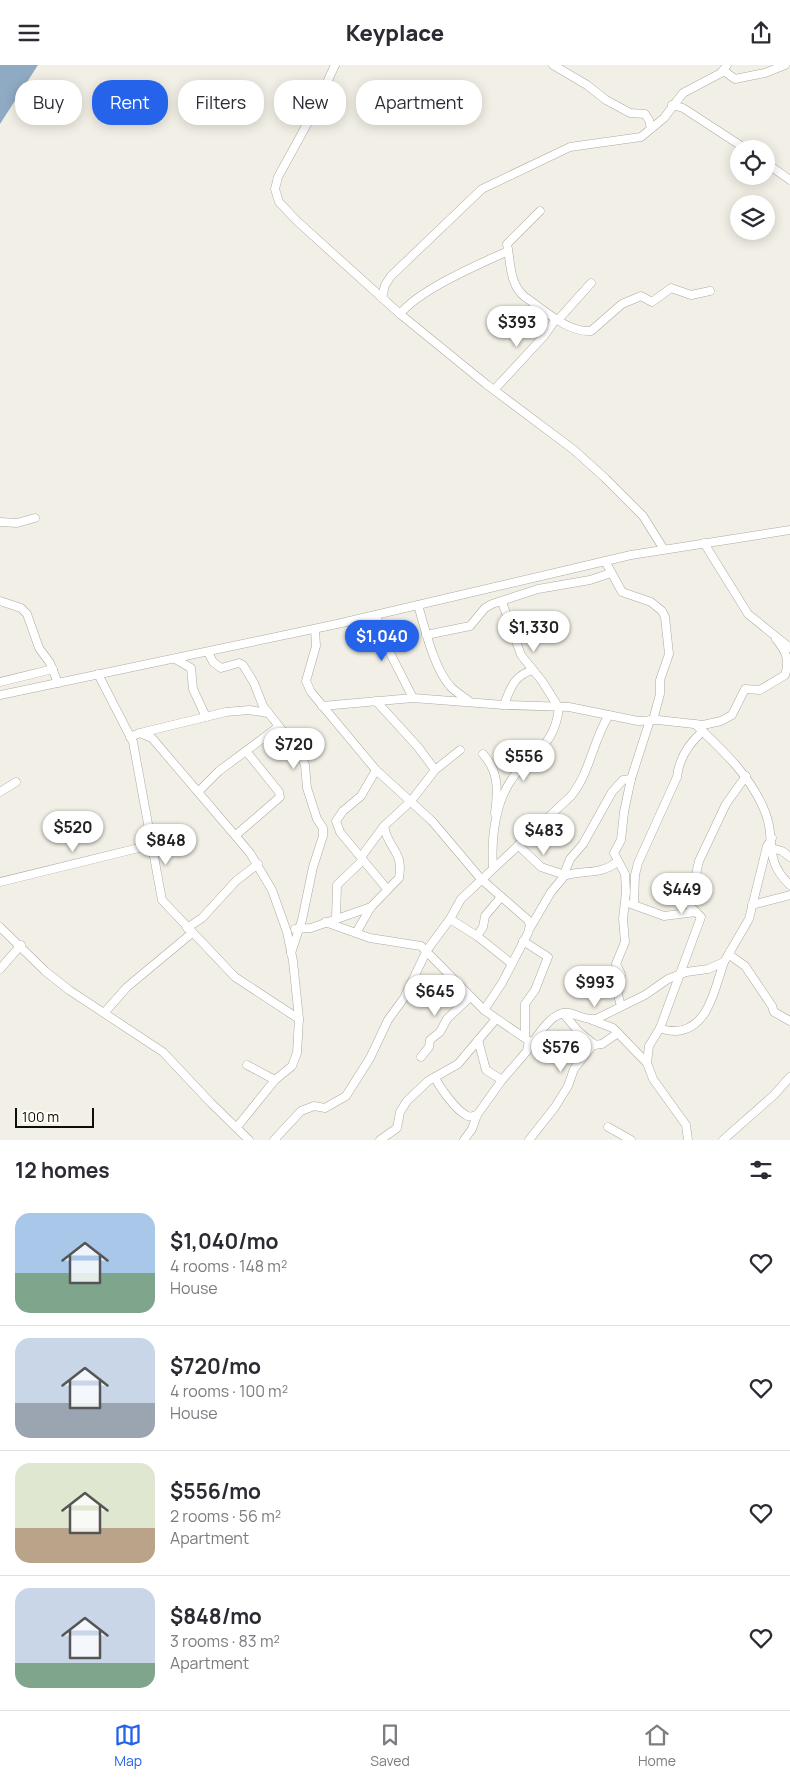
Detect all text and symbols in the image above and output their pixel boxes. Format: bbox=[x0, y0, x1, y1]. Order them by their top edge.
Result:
text: Keyplace bbox=[346, 18, 444, 48]
icon: menu bbox=[15, 19, 43, 47]
icon: share bbox=[747, 19, 775, 47]
chip: Buy bbox=[15, 80, 82, 125]
chip: Rent bbox=[92, 80, 168, 125]
chip: Filters bbox=[178, 80, 264, 125]
chip: New bbox=[274, 80, 346, 125]
chip: Apartment bbox=[356, 80, 482, 125]
map controls bbox=[730, 140, 775, 240]
button: locate bbox=[730, 140, 775, 185]
button: layers bbox=[730, 195, 775, 240]
pin: $393 bbox=[487, 305, 547, 348]
text: $393 bbox=[498, 311, 536, 333]
pin: $1,330 bbox=[493, 611, 575, 653]
text: $1,330 bbox=[509, 616, 559, 638]
pin: $1,040 bbox=[341, 619, 423, 662]
text: $1,040 bbox=[356, 625, 408, 647]
pin: $720 bbox=[264, 727, 324, 770]
text: $720 bbox=[275, 733, 313, 755]
pin: $556 bbox=[494, 739, 554, 782]
text: $556 bbox=[505, 745, 543, 767]
pin: $520 bbox=[43, 811, 103, 853]
pin: $483 bbox=[514, 813, 574, 856]
text: $520 bbox=[53, 816, 93, 838]
text: $483 bbox=[525, 819, 563, 841]
pin: $848 bbox=[136, 823, 196, 866]
text: $848 bbox=[146, 829, 186, 851]
pin: $449 bbox=[652, 873, 712, 915]
text: $449 bbox=[663, 878, 701, 900]
pin: $993 bbox=[565, 965, 625, 1008]
text: $993 bbox=[575, 971, 615, 993]
pin: $645 bbox=[405, 975, 465, 1017]
text: $645 bbox=[415, 980, 455, 1002]
pin: $576 bbox=[531, 1031, 591, 1073]
text: $576 bbox=[542, 1036, 580, 1058]
scale bar bbox=[15, 1105, 94, 1128]
text: 100 m bbox=[22, 1107, 59, 1126]
text: 12 homes bbox=[15, 1156, 110, 1184]
icon: filters bbox=[747, 1156, 775, 1184]
text: $1,040/mo bbox=[170, 1227, 278, 1255]
icon: home bbox=[55, 1233, 115, 1293]
icon: heart bbox=[747, 1249, 775, 1277]
text: 4 rooms · 148 m² bbox=[170, 1255, 287, 1277]
text: House bbox=[170, 1277, 218, 1299]
text: $720/mo bbox=[170, 1352, 261, 1380]
icon: home bbox=[55, 1358, 115, 1418]
icon: heart bbox=[747, 1374, 775, 1402]
text: 4 rooms · 100 m² bbox=[170, 1380, 288, 1402]
text: House bbox=[170, 1402, 218, 1424]
text: $556/mo bbox=[170, 1477, 261, 1505]
icon: home bbox=[55, 1483, 115, 1543]
icon: heart bbox=[747, 1499, 775, 1527]
text: 2 rooms · 56 m² bbox=[170, 1505, 281, 1527]
text: Apartment bbox=[170, 1527, 249, 1549]
text: $848/mo bbox=[170, 1602, 262, 1630]
icon: home bbox=[55, 1608, 115, 1668]
icon: heart bbox=[747, 1624, 775, 1652]
text: 3 rooms · 83 m² bbox=[170, 1630, 280, 1652]
text: Apartment bbox=[170, 1652, 249, 1674]
tab: Map bbox=[114, 1721, 142, 1770]
tab: Saved bbox=[370, 1721, 410, 1770]
tab: Home bbox=[638, 1721, 676, 1770]

